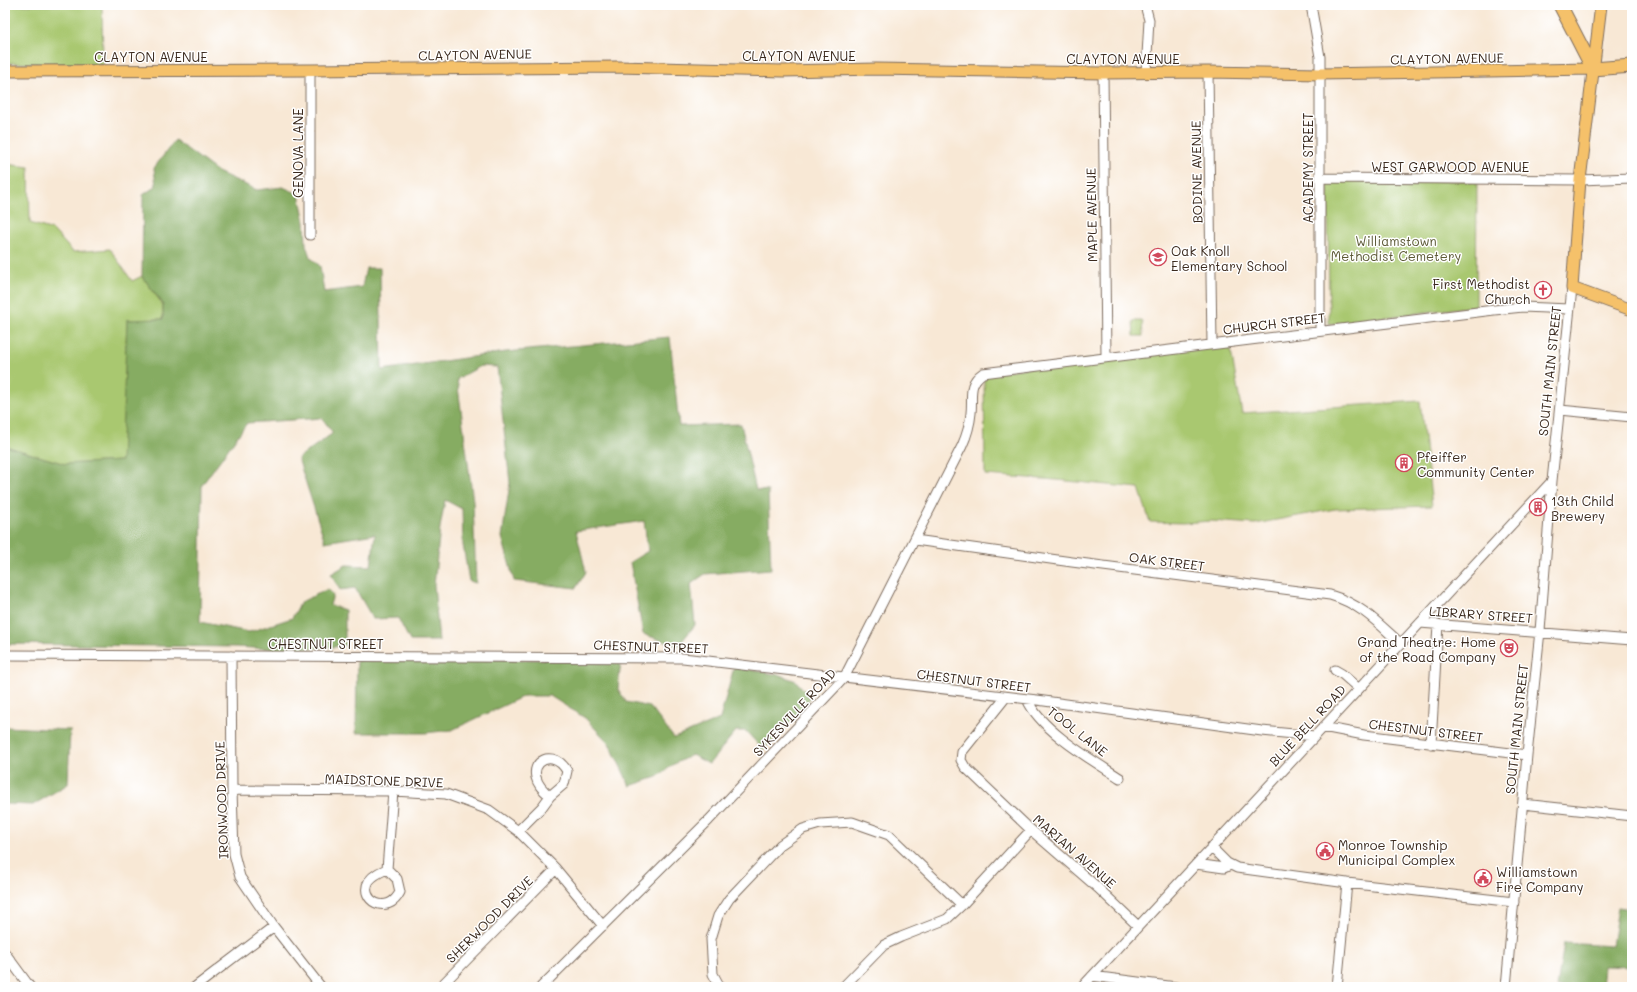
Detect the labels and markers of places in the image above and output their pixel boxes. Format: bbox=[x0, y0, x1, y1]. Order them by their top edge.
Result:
place label: Oak Knoll Elementary School bbox=[1171, 242, 1288, 274]
school or university icon: Oak Knoll Elementary School bbox=[1148, 247, 1168, 267]
place label: First Methodist Church bbox=[1433, 275, 1530, 307]
church icon: First Methodist Church bbox=[1533, 280, 1553, 300]
place label: Pfeiffer Community Center bbox=[1417, 448, 1535, 480]
building icon: Pfeiffer Community Center bbox=[1394, 453, 1414, 473]
place label: 13th Child Brewery bbox=[1551, 492, 1614, 524]
building icon: 13th Child Brewery bbox=[1528, 497, 1548, 517]
place label: Grand Theatre: Home of the Road Company bbox=[1358, 633, 1496, 665]
theatre icon: Grand Theatre: Home of the Road Company bbox=[1499, 638, 1519, 658]
place label: Monroe Township Municipal Complex bbox=[1338, 836, 1456, 868]
public building icon: Monroe Township Municipal Complex bbox=[1315, 841, 1335, 861]
place label: Williamstown Fire Company bbox=[1496, 863, 1584, 895]
public building icon: Williamstown Fire Company bbox=[1473, 868, 1493, 888]

